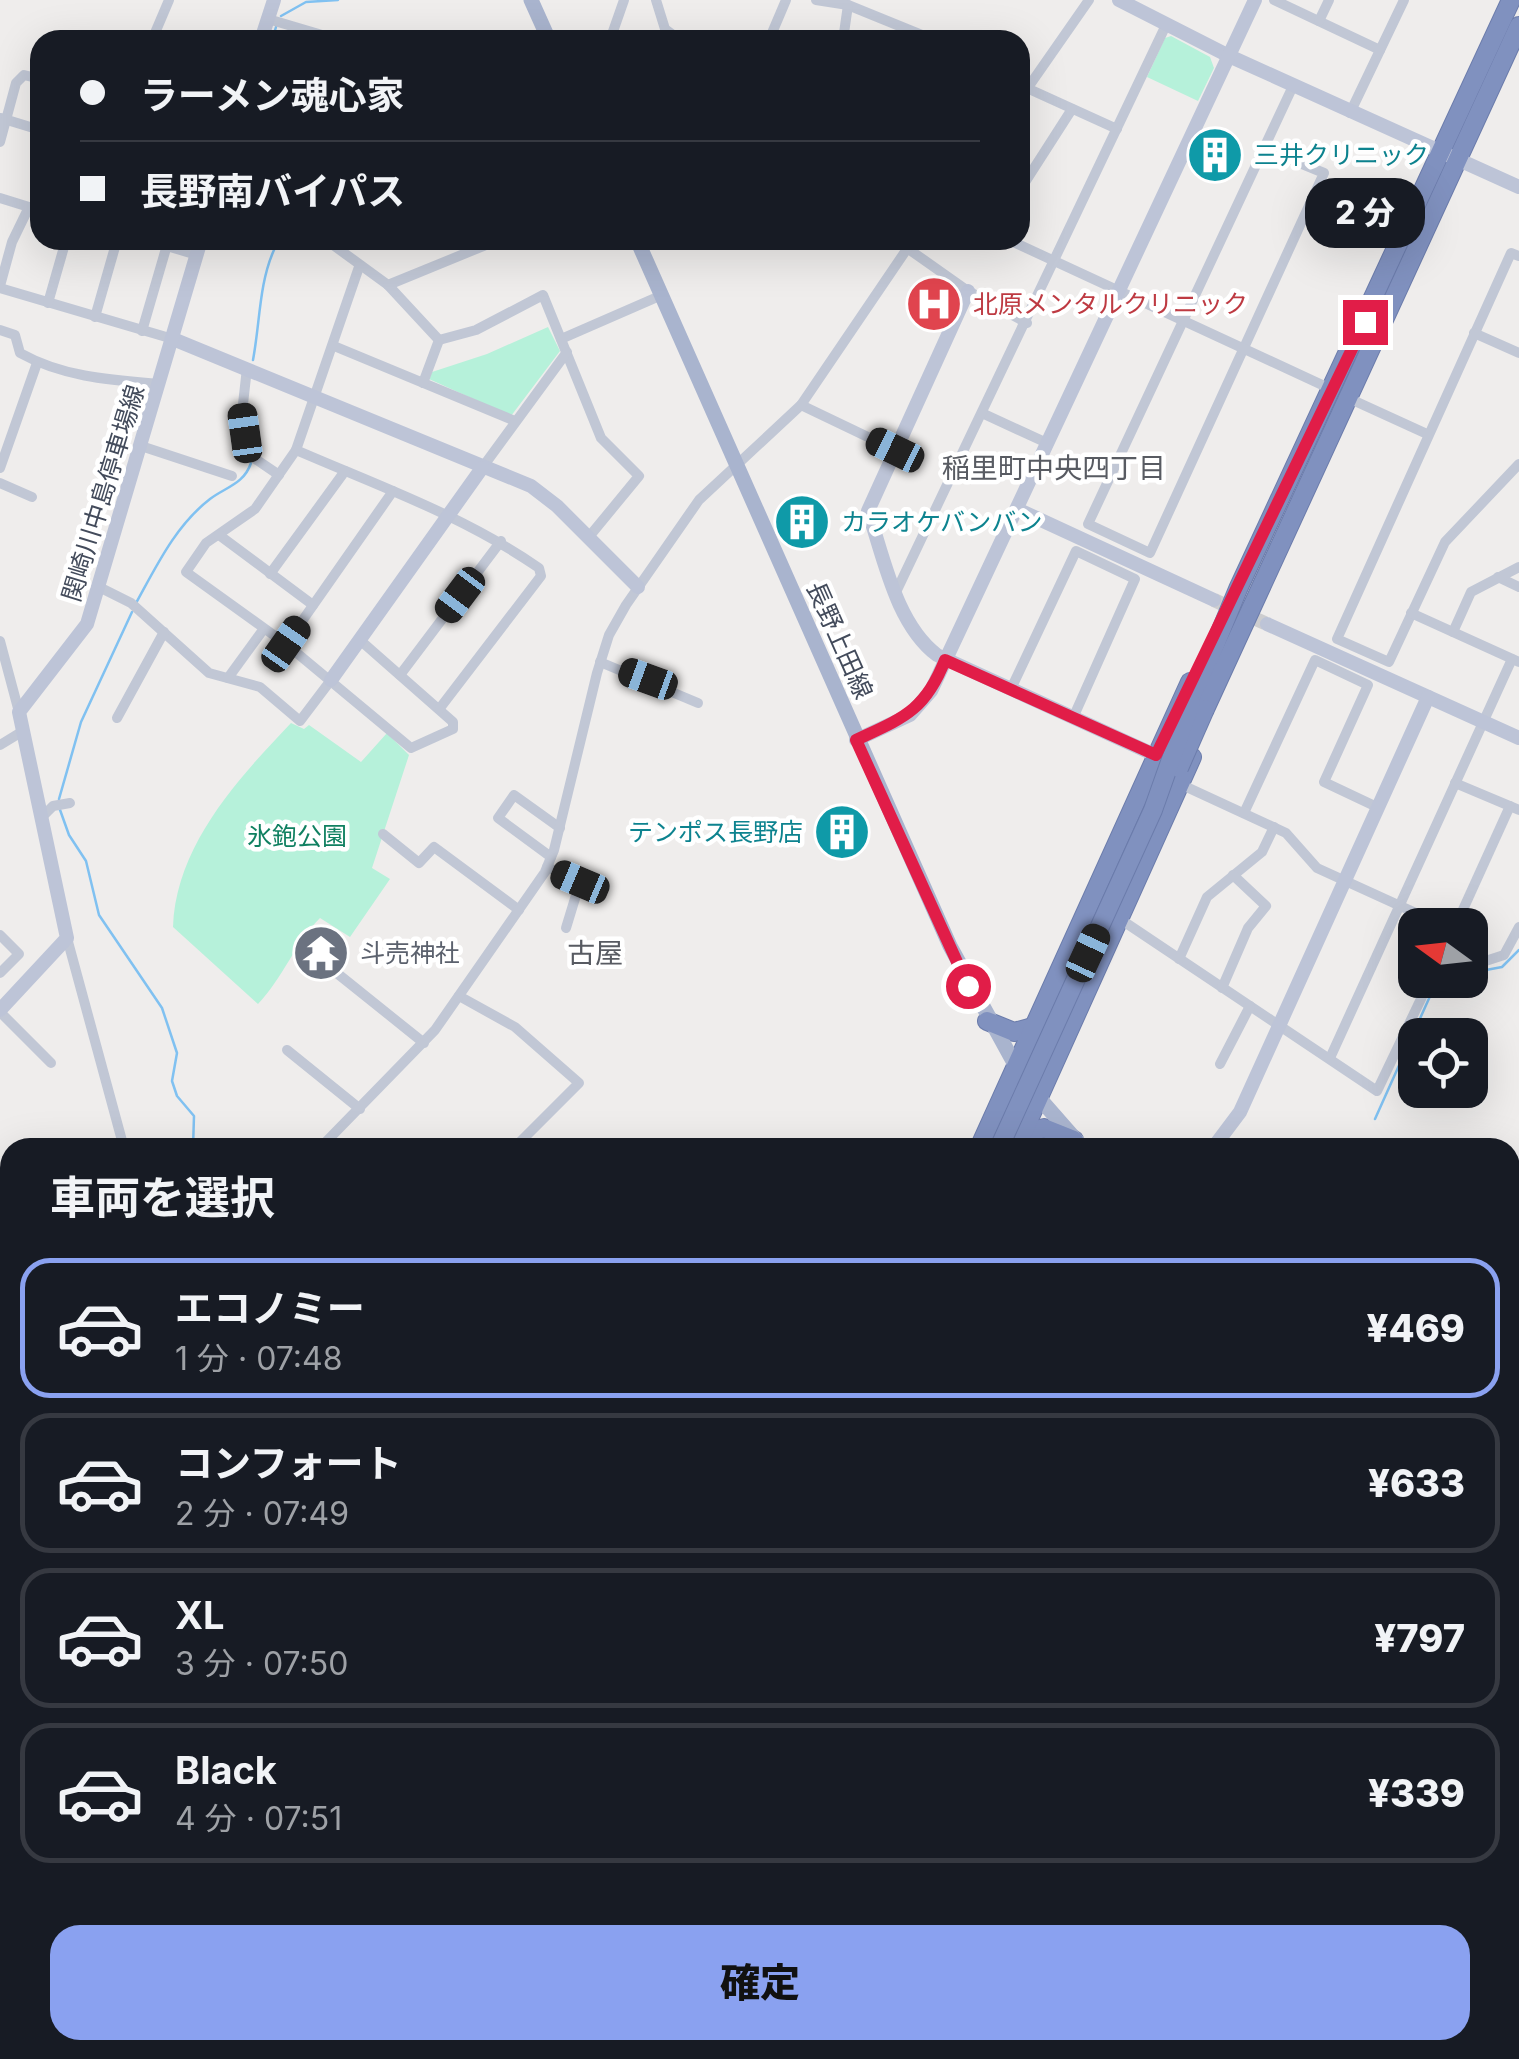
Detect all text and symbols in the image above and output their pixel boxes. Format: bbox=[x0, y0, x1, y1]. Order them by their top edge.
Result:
text: ラーメン魂心家 bbox=[140, 72, 404, 118]
building icon: 三井クリニック bbox=[1185, 125, 1245, 185]
place label: 三井クリニック bbox=[1254, 140, 1429, 170]
text: 長野南バイパス bbox=[140, 168, 405, 214]
callout: 2 分 bbox=[1305, 177, 1425, 247]
text: 2 分 bbox=[1335, 193, 1395, 232]
hospital icon: 北原メンタルクリニック bbox=[904, 274, 964, 334]
place label: 北原メンタルクリニック bbox=[973, 289, 1248, 319]
route end bbox=[1343, 300, 1388, 345]
street label: 関崎川中島停車場線 bbox=[56, 381, 150, 605]
car bbox=[226, 401, 264, 465]
car bbox=[861, 423, 929, 477]
district label: 稲里町中央四丁目 bbox=[942, 451, 1166, 485]
building icon: カラオケバンバン bbox=[772, 492, 832, 552]
place label: カラオケバンバン bbox=[841, 507, 1043, 537]
car bbox=[430, 562, 490, 628]
street label: 長野上田線 bbox=[801, 577, 879, 703]
car bbox=[257, 611, 315, 677]
car bbox=[615, 655, 681, 703]
building icon: テンポス長野店 bbox=[812, 802, 872, 862]
place label: テンポス長野店 bbox=[628, 817, 803, 847]
park label: 氷鉋公園 bbox=[247, 821, 347, 851]
car bbox=[547, 856, 613, 908]
north arrow bbox=[1398, 908, 1488, 998]
map controls bbox=[1398, 908, 1488, 1108]
car bbox=[1062, 919, 1114, 987]
temple icon: 斗売神社 bbox=[291, 923, 351, 983]
district label: 古屋 bbox=[567, 936, 623, 970]
place label: 斗売神社 bbox=[360, 938, 460, 968]
route start bbox=[946, 964, 991, 1009]
button: locate bbox=[1398, 1018, 1488, 1108]
text: 車両を選択 bbox=[50, 1170, 275, 1225]
icon: car bbox=[55, 1283, 145, 1373]
text: エコノミー bbox=[175, 1285, 365, 1331]
text: ¥469 bbox=[1367, 1305, 1465, 1351]
text: 1 分 · 07:48 bbox=[175, 1339, 343, 1378]
icon: car bbox=[55, 1438, 145, 1528]
text: コンフォート bbox=[175, 1440, 402, 1486]
text: ¥633 bbox=[1368, 1460, 1465, 1506]
text: 2 分 · 07:49 bbox=[175, 1494, 349, 1533]
text: XL bbox=[175, 1592, 225, 1638]
icon: car bbox=[55, 1593, 145, 1683]
text: ¥797 bbox=[1374, 1615, 1465, 1661]
text: 3 分 · 07:50 bbox=[175, 1644, 348, 1683]
text: Black bbox=[175, 1747, 277, 1793]
icon: car bbox=[55, 1748, 145, 1838]
text: ¥339 bbox=[1368, 1770, 1465, 1816]
text: 4 分 · 07:51 bbox=[175, 1799, 342, 1838]
button: 確定 bbox=[50, 1925, 1470, 2040]

